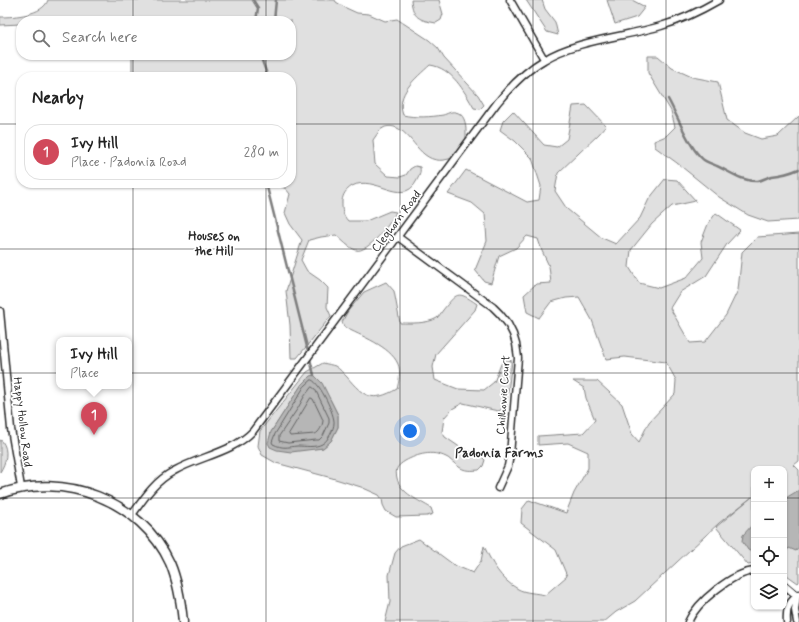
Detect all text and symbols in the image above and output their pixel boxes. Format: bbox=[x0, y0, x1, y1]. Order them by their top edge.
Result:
search box bbox=[16, 16, 296, 60]
icon: search bbox=[30, 27, 52, 49]
text: Search here bbox=[62, 28, 138, 48]
text: Nearby bbox=[32, 87, 84, 109]
text: Ivy Hill bbox=[71, 134, 118, 154]
text: 1 bbox=[43, 144, 49, 161]
text: 280 m bbox=[244, 144, 279, 161]
text: Place · Padonia Road bbox=[71, 154, 187, 171]
street label: Cleghorn Road bbox=[368, 187, 425, 256]
district label: Houses on the Hill bbox=[188, 228, 240, 260]
popup bbox=[56, 337, 132, 389]
text: Ivy Hill bbox=[70, 345, 118, 365]
street label: Chilhowie Court bbox=[493, 354, 515, 435]
text: Place bbox=[70, 365, 99, 382]
street label: Happy Hollow Road bbox=[9, 376, 35, 468]
pin: 1 bbox=[81, 402, 107, 435]
your location bbox=[400, 421, 420, 441]
district label: Padonia Farms bbox=[455, 445, 543, 462]
map controls bbox=[751, 466, 787, 610]
button: + bbox=[751, 466, 787, 502]
button: − bbox=[751, 502, 787, 538]
button: locate bbox=[751, 538, 787, 574]
button: layers bbox=[751, 574, 787, 610]

